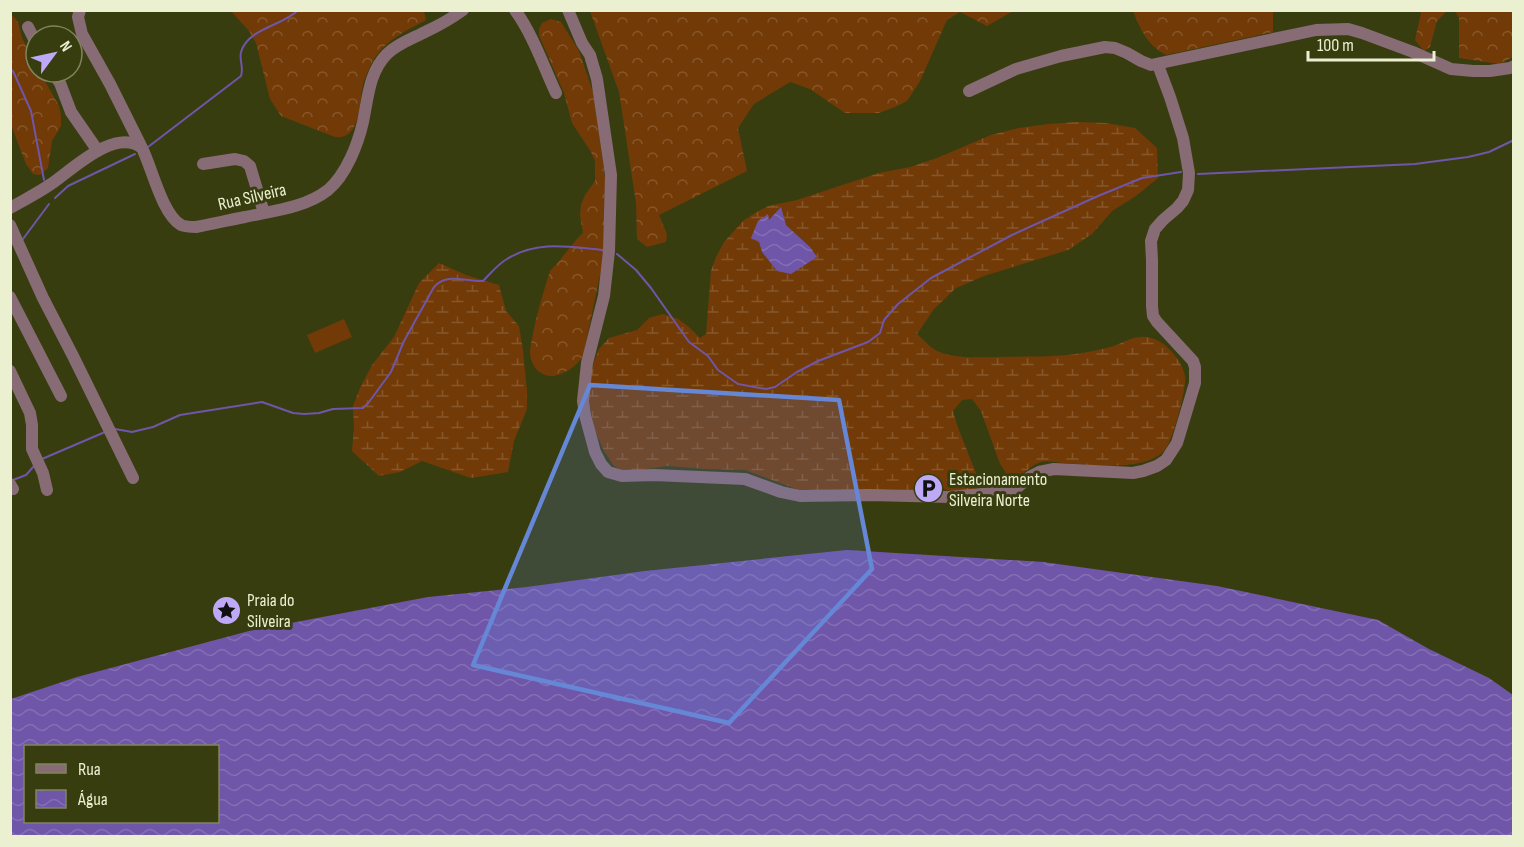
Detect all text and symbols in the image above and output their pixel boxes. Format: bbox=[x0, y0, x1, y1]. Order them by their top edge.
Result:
north arrow bbox=[24, 24, 84, 84]
scale bar bbox=[1308, 24, 1434, 62]
text: 100 m bbox=[1317, 35, 1354, 56]
text: N bbox=[55, 38, 76, 55]
street label: Rua Silveira bbox=[216, 179, 288, 215]
place label: Estacionamento Silveira Norte bbox=[949, 469, 1047, 511]
parking icon: Estacionamento Silveira Norte bbox=[912, 473, 944, 505]
place label: Praia do Silveira bbox=[247, 590, 295, 632]
place icon: Praia do Silveira bbox=[210, 594, 242, 626]
legend bbox=[24, 745, 219, 823]
text: Rua bbox=[78, 759, 101, 780]
text: Água bbox=[77, 789, 108, 810]

